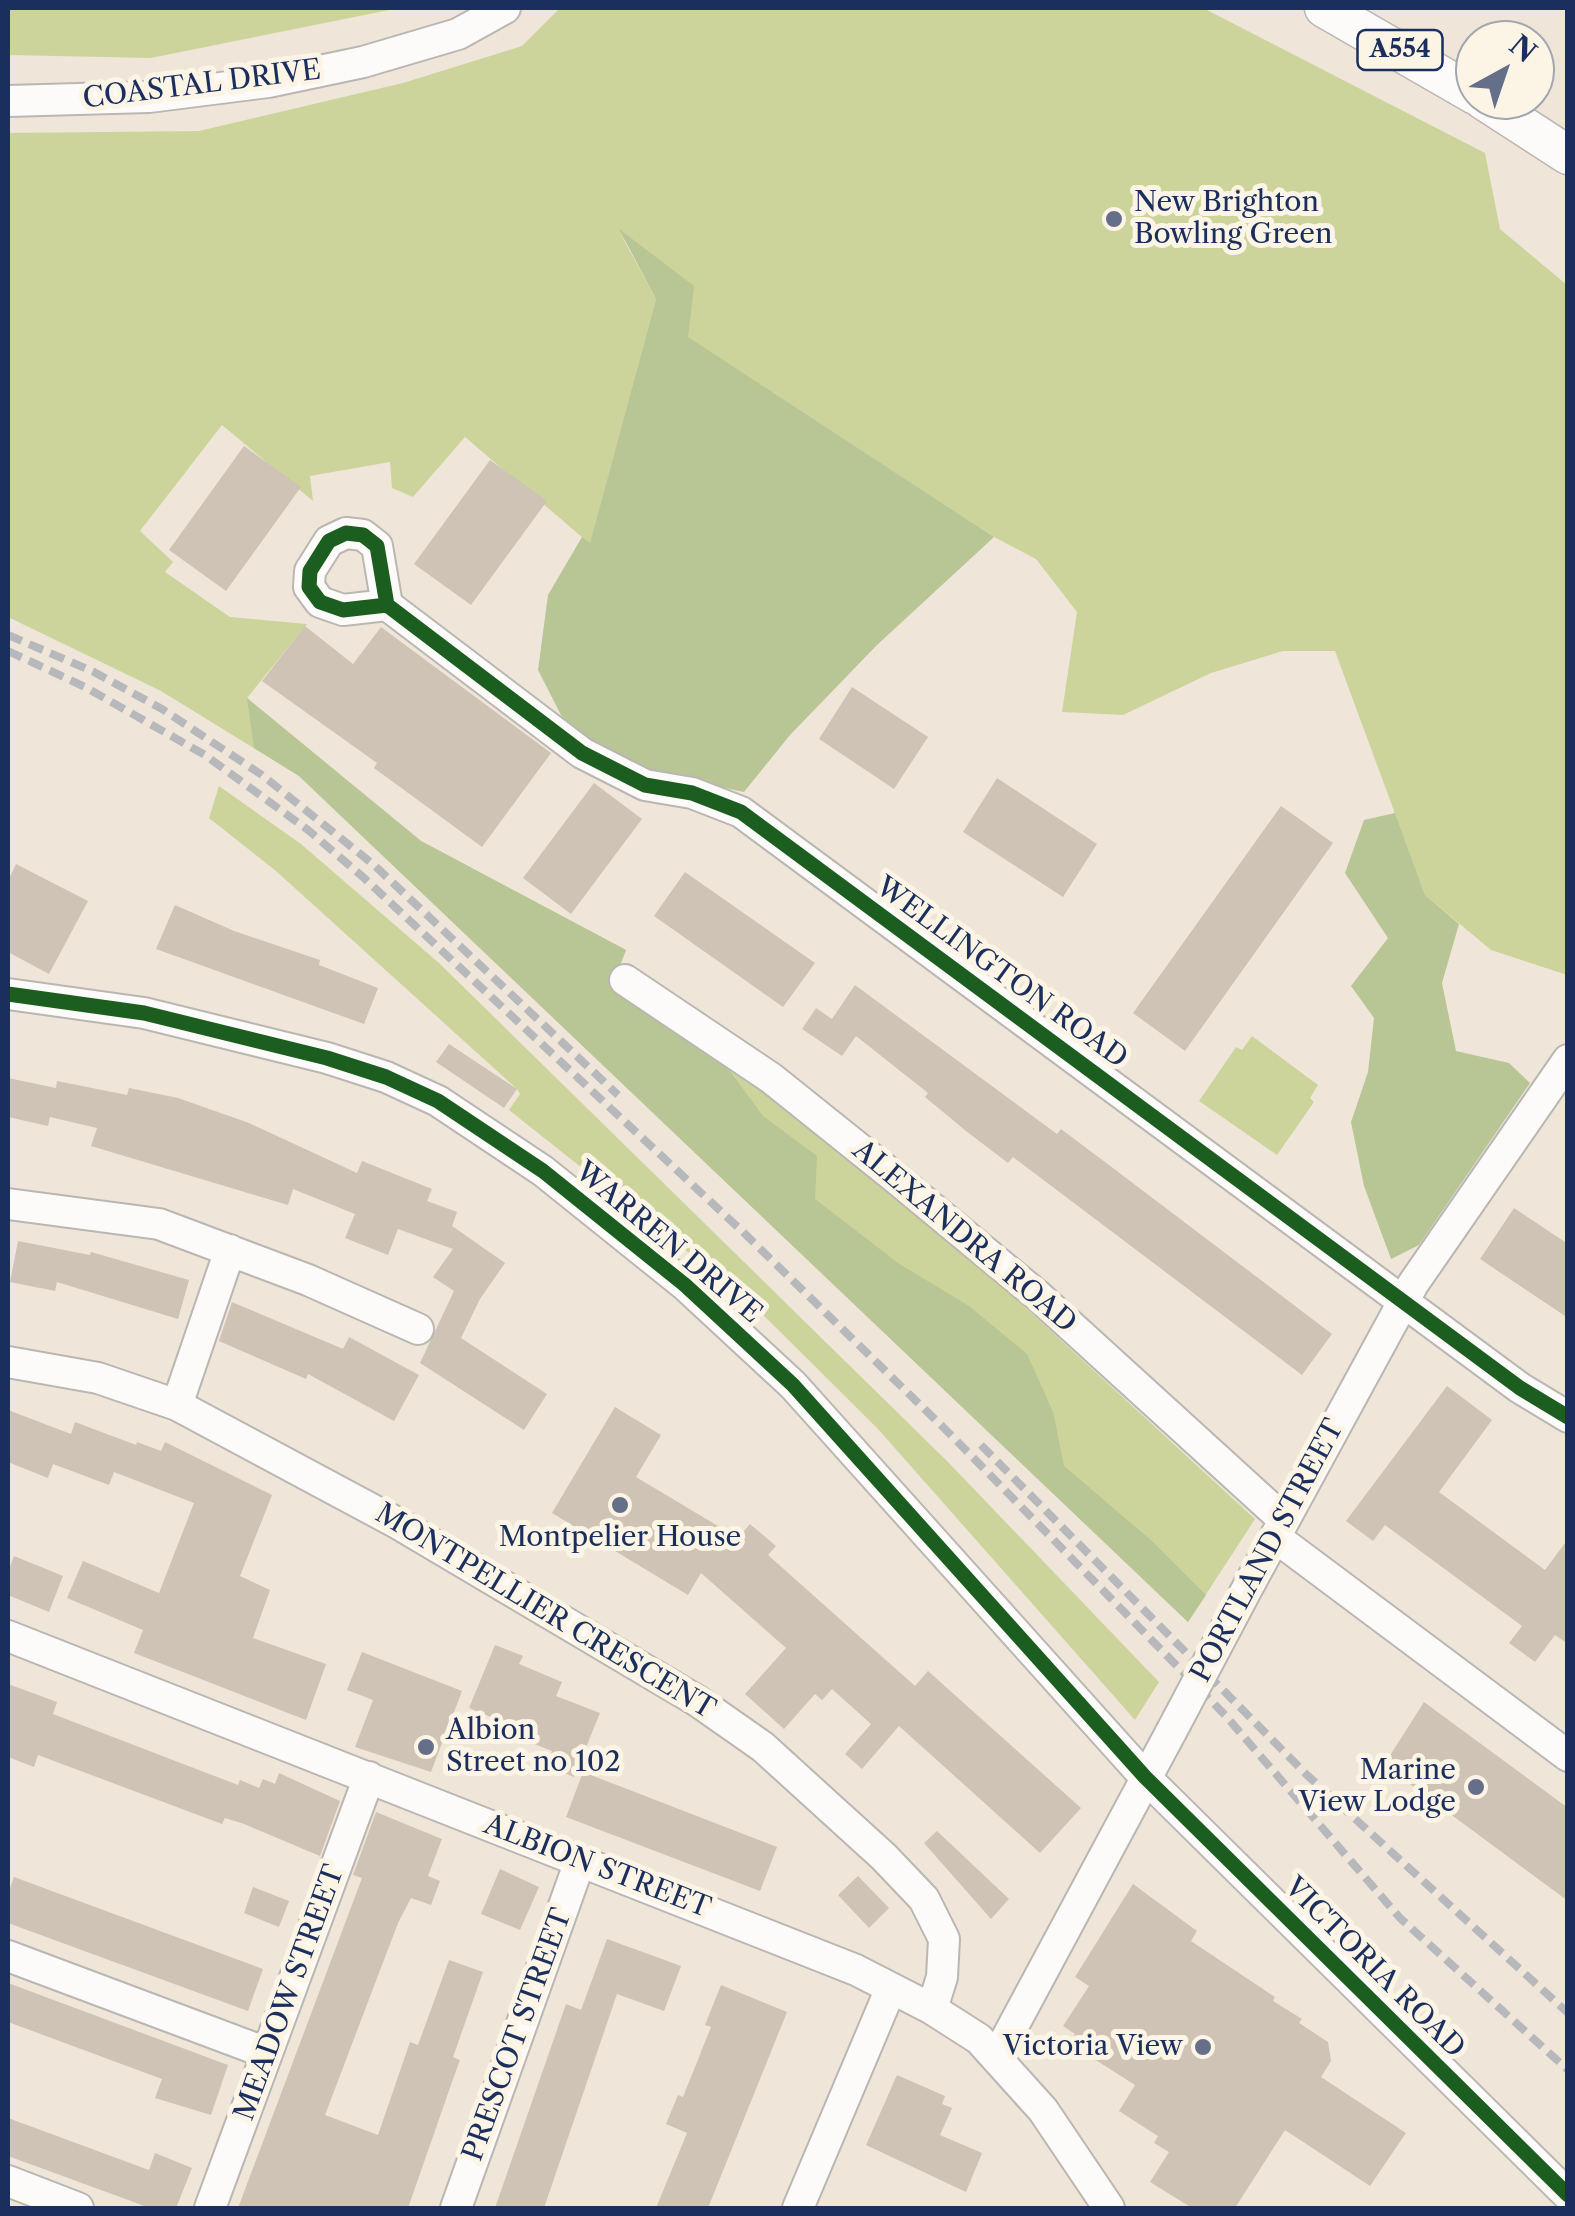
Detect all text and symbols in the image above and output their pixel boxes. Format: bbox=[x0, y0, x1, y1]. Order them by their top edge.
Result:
north arrow bbox=[1455, 20, 1555, 120]
text: N bbox=[1503, 28, 1543, 69]
road number: A554 bbox=[1358, 30, 1442, 70]
street label: COASTAL DRIVE bbox=[81, 54, 323, 116]
place label: New Brighton Bowling Green bbox=[1134, 186, 1332, 252]
marker: New Brighton Bowling Green bbox=[1103, 208, 1125, 230]
street label: WELLINGTON ROAD bbox=[869, 870, 1133, 1076]
street label: ALEXANDRA ROAD bbox=[845, 1134, 1083, 1340]
street label: WARREN DRIVE bbox=[568, 1155, 768, 1331]
street label: PORTLAND STREET bbox=[1184, 1414, 1352, 1688]
marker: Montpelier House bbox=[609, 1494, 631, 1516]
street label: MONTPELLIER CRESCENT bbox=[369, 1497, 721, 1727]
place label: Montpelier House bbox=[499, 1521, 741, 1555]
place label: Albion Street no 102 bbox=[446, 1714, 621, 1780]
marker: Albion Street no 102 bbox=[415, 1736, 437, 1758]
place label: Marine View Lodge bbox=[1299, 1754, 1456, 1820]
marker: Marine View Lodge bbox=[1465, 1776, 1487, 1798]
street label: ALBION STREET bbox=[479, 1808, 715, 1926]
street label: MEADOW STREET bbox=[228, 1861, 352, 2125]
street label: VICTORIA ROAD bbox=[1277, 1871, 1471, 2065]
street label: PRESCOT STREET bbox=[457, 1904, 579, 2166]
place label: Victoria View bbox=[1003, 2030, 1183, 2064]
marker: Victoria View bbox=[1192, 2036, 1214, 2058]

